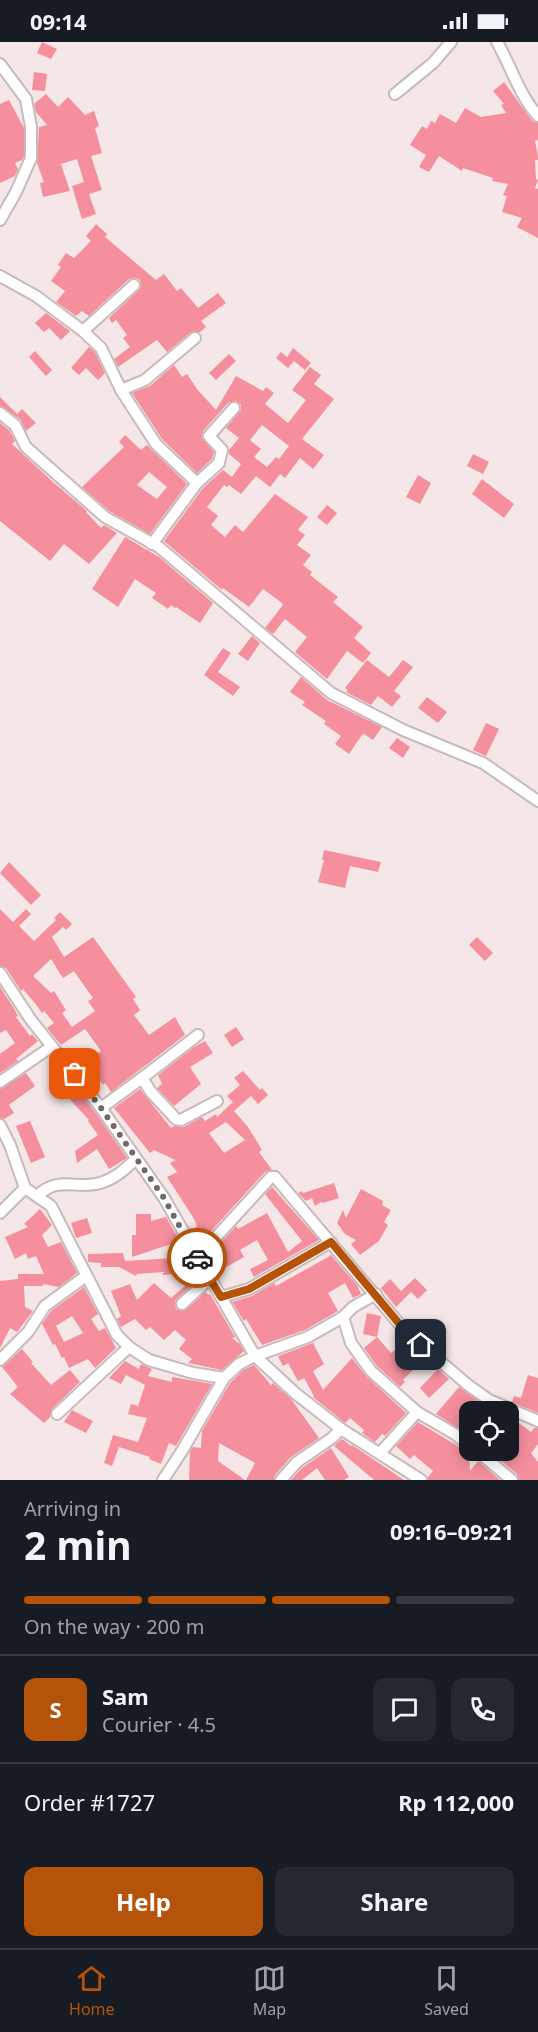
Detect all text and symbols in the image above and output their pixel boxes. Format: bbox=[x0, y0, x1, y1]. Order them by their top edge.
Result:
text: 09:14 bbox=[30, 6, 87, 36]
pin bbox=[49, 1048, 100, 1099]
icon: bag bbox=[58, 1057, 91, 1090]
courier bbox=[167, 1228, 227, 1288]
icon: car bbox=[181, 1242, 214, 1275]
pin bbox=[395, 1319, 446, 1370]
icon: home bbox=[404, 1328, 437, 1361]
map controls bbox=[459, 1401, 519, 1461]
button: locate bbox=[459, 1401, 519, 1461]
text: Arriving in bbox=[24, 1495, 121, 1522]
text: 09:16–09:21 bbox=[390, 1516, 514, 1546]
text: 2 min bbox=[24, 1518, 131, 1571]
text: On the way · 200 m bbox=[24, 1613, 204, 1640]
button: chat bbox=[373, 1678, 436, 1741]
button: phone bbox=[451, 1678, 514, 1741]
text: Sam bbox=[102, 1681, 149, 1711]
text: S bbox=[49, 1694, 62, 1724]
text: Courier · 4.5 bbox=[102, 1711, 216, 1738]
text: Order #1727 bbox=[24, 1787, 155, 1817]
text: Rp 112,000 bbox=[398, 1787, 514, 1817]
button: Help bbox=[24, 1867, 263, 1936]
button: Share bbox=[275, 1867, 514, 1936]
tab: Home bbox=[69, 1962, 115, 2020]
tab: Map bbox=[253, 1962, 286, 2020]
tab: Saved bbox=[424, 1962, 469, 2020]

